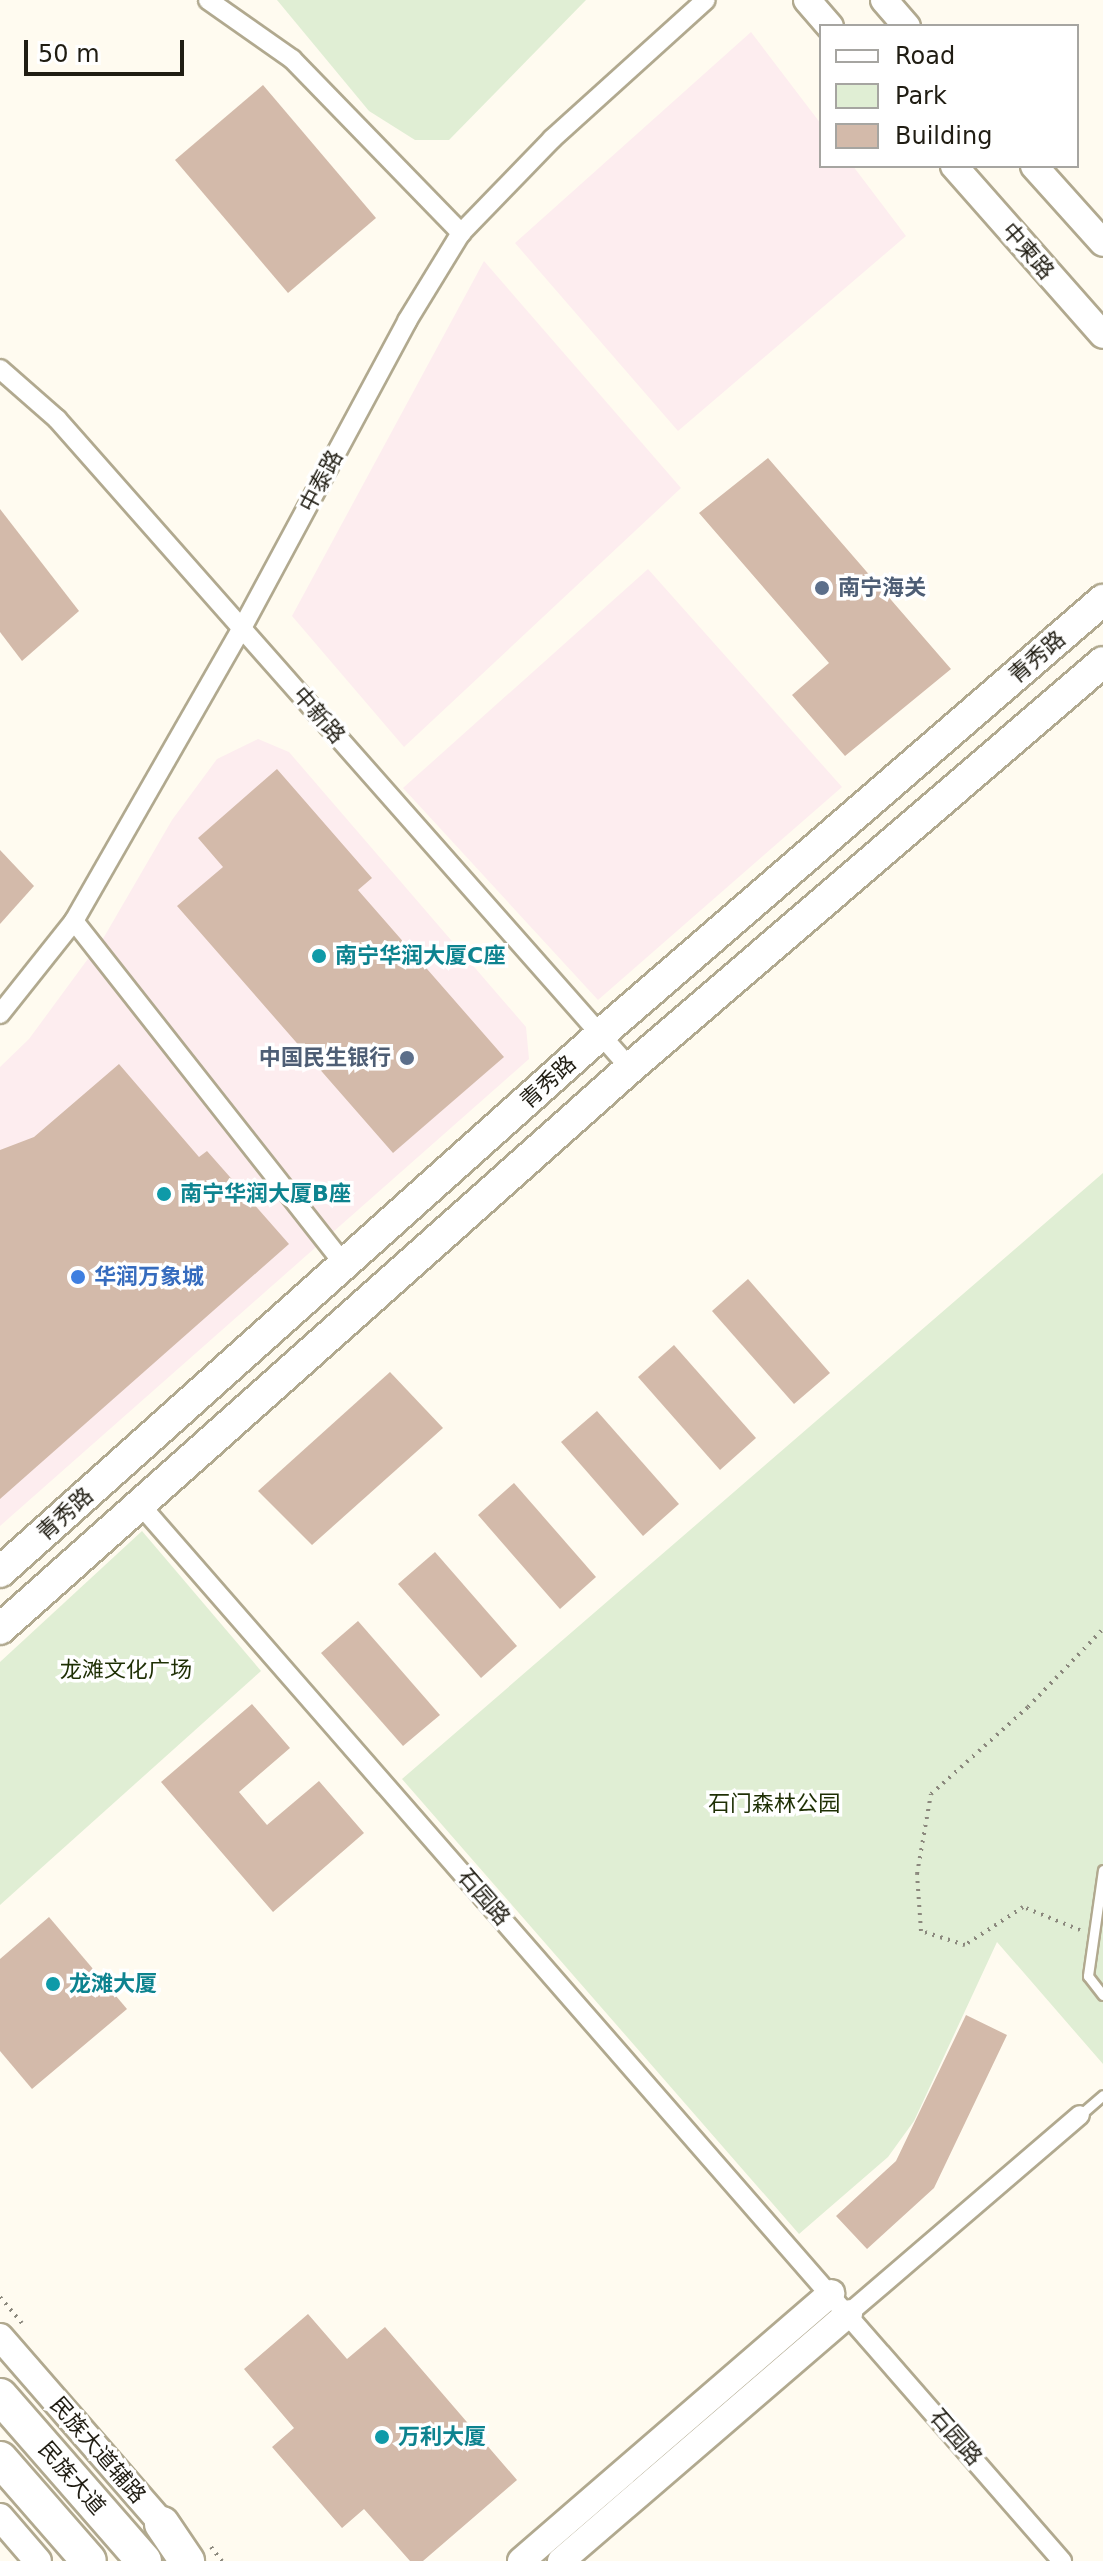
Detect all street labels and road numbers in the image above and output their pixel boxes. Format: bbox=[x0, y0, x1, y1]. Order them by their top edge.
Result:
street label: 中柬路 bbox=[996, 217, 1060, 285]
street label: 中泰路 bbox=[294, 446, 348, 516]
street label: 青秀路 bbox=[1003, 625, 1071, 689]
street label: 中新路 bbox=[287, 681, 351, 749]
street label: 青秀路 bbox=[515, 1050, 581, 1114]
street label: 青秀路 bbox=[32, 1482, 98, 1546]
street label: 石园路 bbox=[452, 1863, 516, 1931]
street label: 民族大道辅路 bbox=[45, 2392, 151, 2508]
street label: 石园路 bbox=[924, 2403, 988, 2471]
street label: 民族大道 bbox=[33, 2436, 111, 2520]

